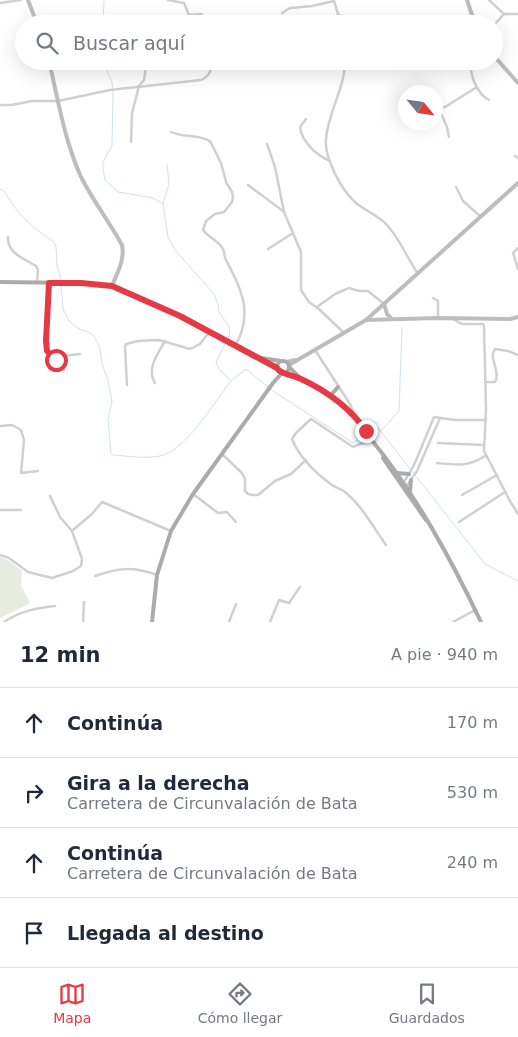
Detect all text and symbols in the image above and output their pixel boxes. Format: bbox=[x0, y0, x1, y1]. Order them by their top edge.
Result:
search box bbox=[15, 15, 503, 70]
icon: search bbox=[33, 29, 61, 57]
text: Buscar aquí bbox=[73, 32, 185, 54]
north arrow bbox=[398, 85, 443, 130]
route start bbox=[45, 349, 68, 372]
route end bbox=[355, 420, 378, 443]
text: 12 min bbox=[20, 643, 101, 667]
text: A pie · 940 m bbox=[391, 645, 498, 664]
icon: ahead bbox=[20, 709, 48, 737]
text: Continúa bbox=[67, 712, 163, 734]
text: 170 m bbox=[447, 713, 498, 732]
text: Gira a la derecha bbox=[67, 772, 250, 794]
icon: right bbox=[20, 779, 48, 807]
text: 530 m bbox=[447, 783, 498, 802]
text: Carretera de Circunvalación de Bata bbox=[67, 794, 358, 813]
text: Continúa bbox=[67, 842, 163, 864]
icon: ahead bbox=[20, 849, 48, 877]
text: 240 m bbox=[447, 853, 498, 872]
text: Carretera de Circunvalación de Bata bbox=[67, 864, 358, 883]
icon: arrive bbox=[20, 919, 48, 947]
text: Llegada al destino bbox=[67, 922, 264, 944]
tab: Mapa bbox=[53, 980, 91, 1026]
tab: Cómo llegar bbox=[198, 980, 282, 1026]
tab: Guardados bbox=[389, 980, 465, 1026]

